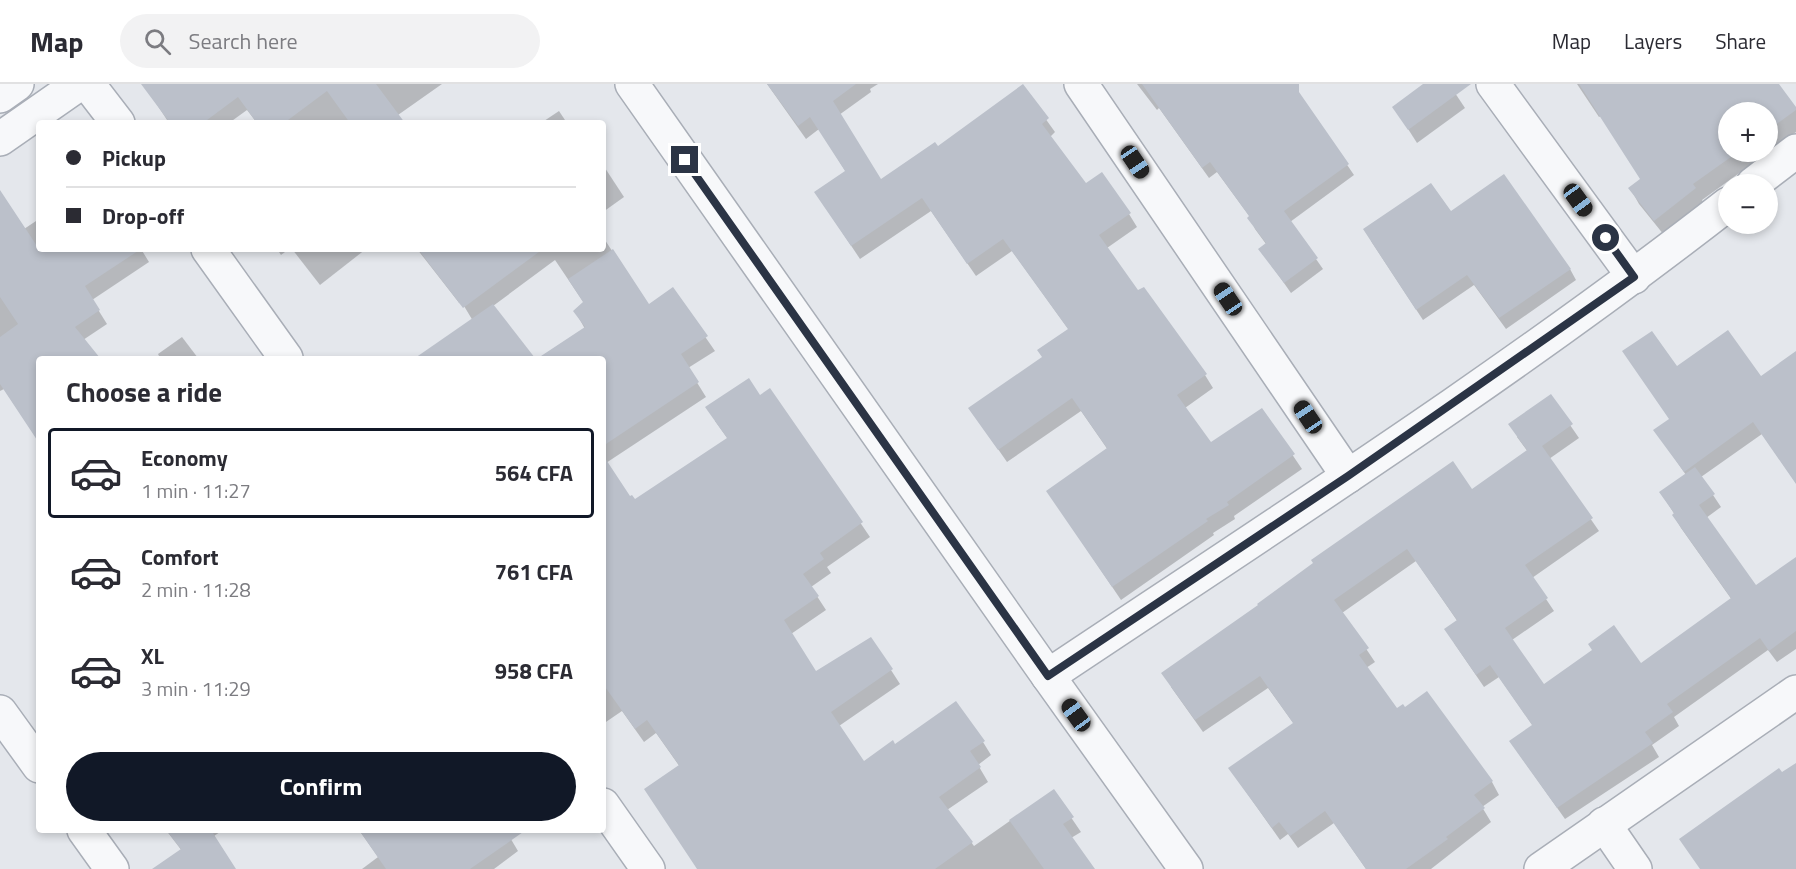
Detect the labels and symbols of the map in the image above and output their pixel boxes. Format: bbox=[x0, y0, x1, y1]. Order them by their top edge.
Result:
car bbox=[1117, 142, 1153, 182]
route end bbox=[671, 146, 698, 173]
car bbox=[1560, 180, 1596, 220]
route start bbox=[1592, 224, 1619, 251]
car bbox=[1210, 279, 1246, 319]
car bbox=[1290, 397, 1326, 437]
car bbox=[1058, 695, 1094, 735]

